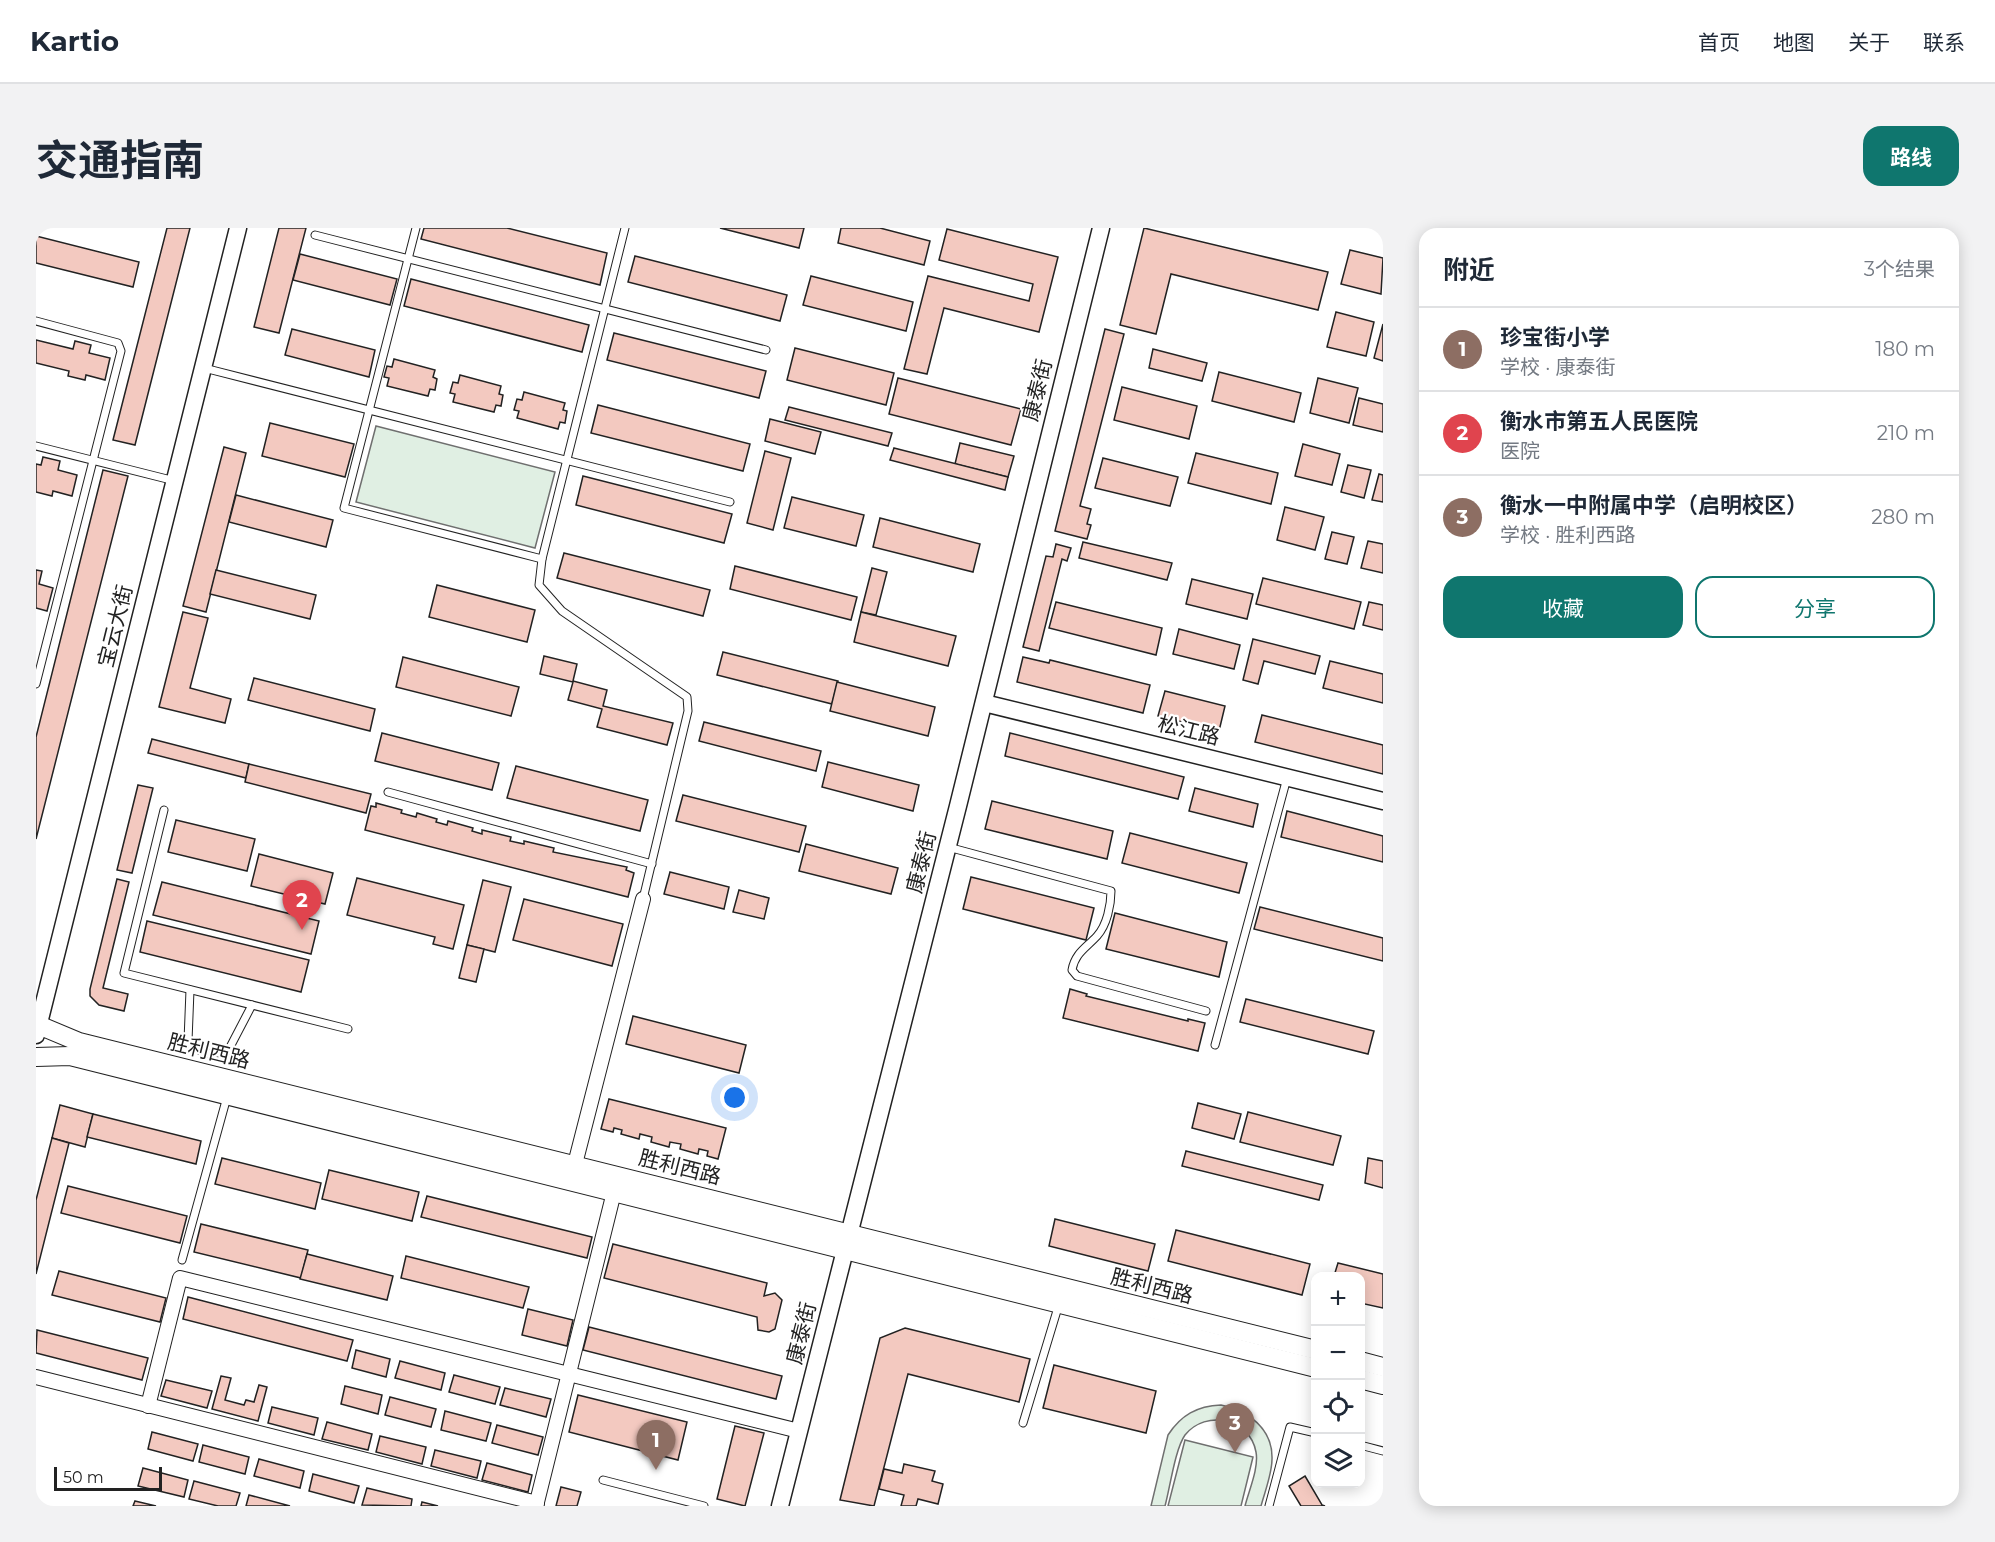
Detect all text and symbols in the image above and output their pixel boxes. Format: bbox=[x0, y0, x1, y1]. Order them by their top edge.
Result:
text: Kartio bbox=[30, 24, 119, 58]
text: 首页 bbox=[1698, 30, 1740, 55]
text: 地图 bbox=[1773, 30, 1815, 55]
text: 关于 bbox=[1848, 30, 1890, 55]
text: 联系 bbox=[1923, 30, 1965, 55]
button: 路线 bbox=[1863, 126, 1959, 186]
text: 交通指南 bbox=[36, 134, 204, 186]
text: 附近 bbox=[1443, 254, 1495, 286]
text: 3个结果 bbox=[1864, 257, 1935, 281]
text: 珍宝街小学 bbox=[1500, 324, 1610, 351]
text: 1 bbox=[1459, 337, 1466, 361]
text: 180 m bbox=[1875, 337, 1935, 361]
text: 学校 · 康泰街 bbox=[1500, 355, 1616, 379]
street label: 康泰街 bbox=[1017, 356, 1057, 424]
text: 衡水市第五人民医院 bbox=[1500, 408, 1698, 435]
text: 2 bbox=[1457, 421, 1468, 445]
text: 210 m bbox=[1877, 421, 1935, 445]
text: 医院 bbox=[1500, 439, 1540, 463]
text: 衡水一中附属中学（启明校区） bbox=[1500, 492, 1808, 519]
text: 3 bbox=[1457, 505, 1468, 529]
text: 280 m bbox=[1871, 505, 1935, 529]
text: 学校 · 胜利西路 bbox=[1500, 523, 1636, 547]
button: 收藏 bbox=[1443, 576, 1683, 638]
button: 分享 bbox=[1695, 576, 1935, 638]
street label: 宝云大街 bbox=[93, 582, 137, 670]
street label: 松江路 bbox=[1155, 710, 1223, 750]
street label: 康泰街 bbox=[901, 828, 941, 896]
pin: 2 bbox=[282, 880, 322, 930]
street label: 胜利西路 bbox=[165, 1029, 253, 1073]
your location bbox=[720, 1083, 749, 1112]
street label: 胜利西路 bbox=[636, 1145, 724, 1189]
street label: 胜利西路 bbox=[1108, 1264, 1196, 1308]
map controls bbox=[1311, 1272, 1365, 1488]
button: + bbox=[1311, 1272, 1365, 1326]
street label: 康泰街 bbox=[781, 1299, 821, 1367]
button: − bbox=[1311, 1326, 1365, 1380]
button: locate bbox=[1311, 1380, 1365, 1434]
pin: 3 bbox=[1216, 1404, 1254, 1453]
pin: 1 bbox=[636, 1420, 676, 1470]
button: layers bbox=[1311, 1434, 1365, 1488]
scale bar bbox=[54, 1464, 162, 1492]
text: 50 m bbox=[63, 1468, 104, 1487]

